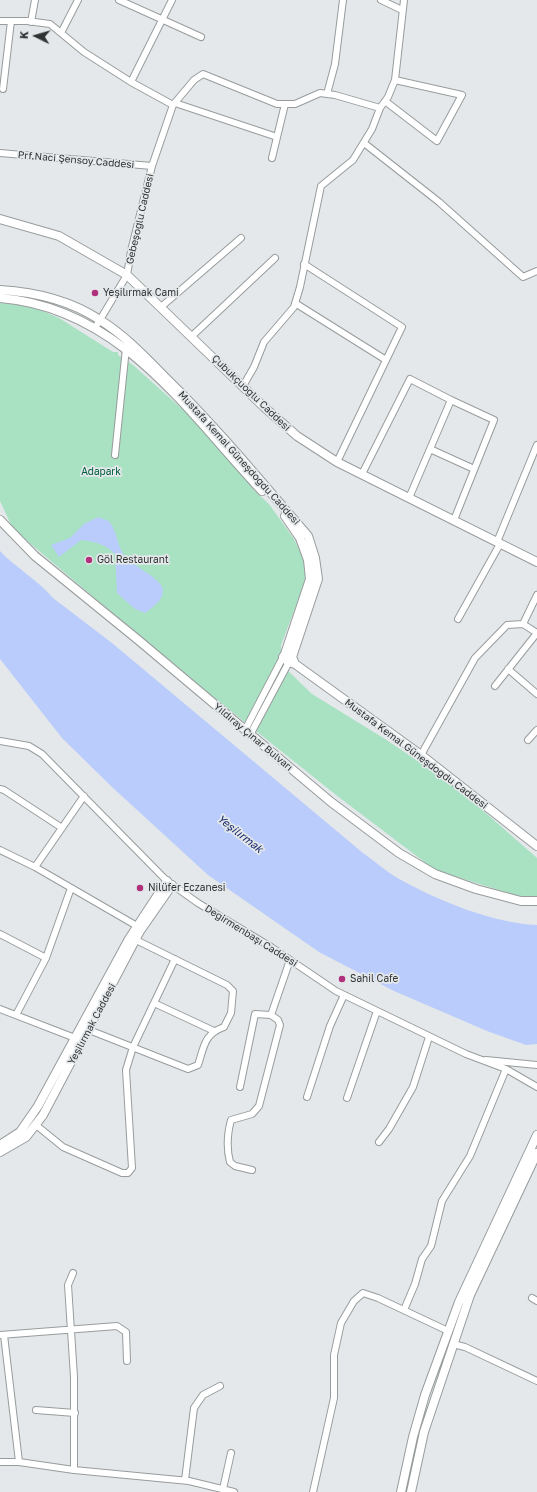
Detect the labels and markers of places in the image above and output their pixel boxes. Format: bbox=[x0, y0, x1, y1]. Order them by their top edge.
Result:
place label: Yeşilırmak Cami bbox=[103, 287, 179, 299]
marker: Yeşilırmak Cami bbox=[90, 288, 100, 298]
place label: Göl Restaurant bbox=[97, 554, 169, 566]
marker: Göl Restaurant bbox=[84, 555, 94, 565]
place label: Nilüfer Eczanesi bbox=[148, 882, 225, 894]
marker: Nilüfer Eczanesi bbox=[135, 883, 145, 893]
place label: Sahil Cafe bbox=[350, 973, 398, 985]
marker: Sahil Cafe bbox=[337, 974, 347, 984]

